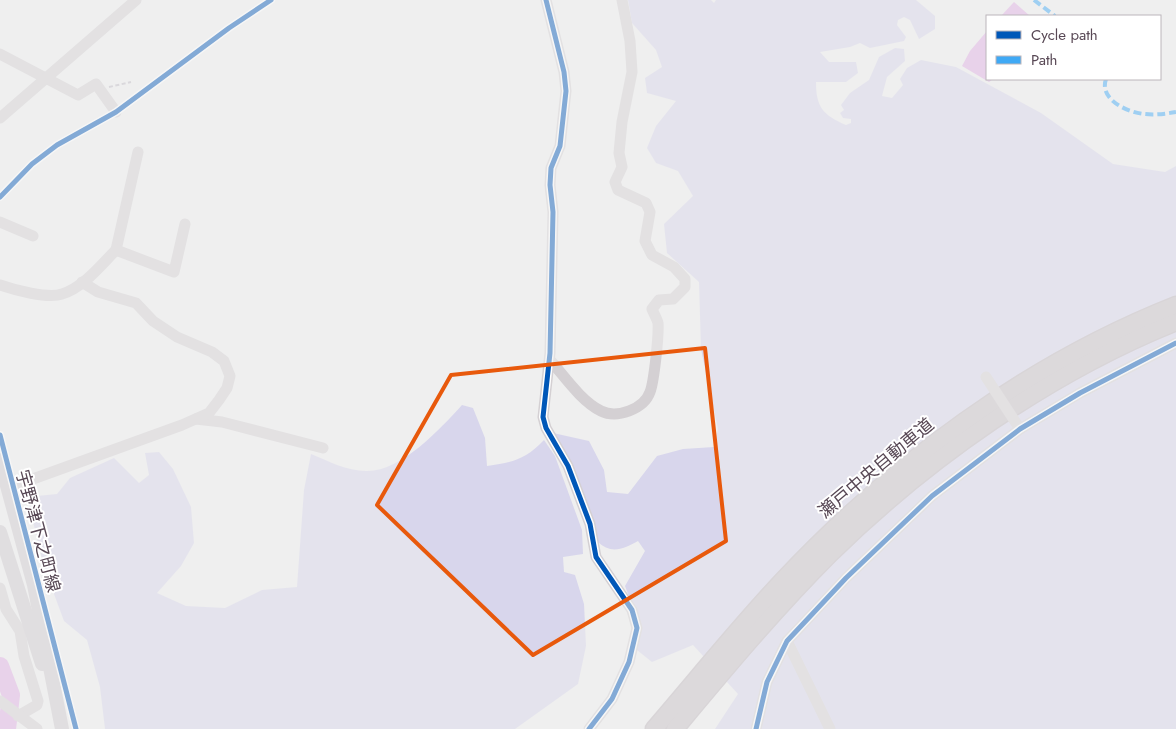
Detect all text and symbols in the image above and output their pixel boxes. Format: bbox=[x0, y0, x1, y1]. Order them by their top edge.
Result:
legend bbox=[986, 15, 1161, 80]
text: Cycle path bbox=[1031, 24, 1098, 46]
text: Path bbox=[1031, 49, 1057, 71]
street label: 瀬戸中央自動車道 bbox=[812, 412, 940, 524]
street label: 宇野津下之町線 bbox=[9, 467, 67, 595]

